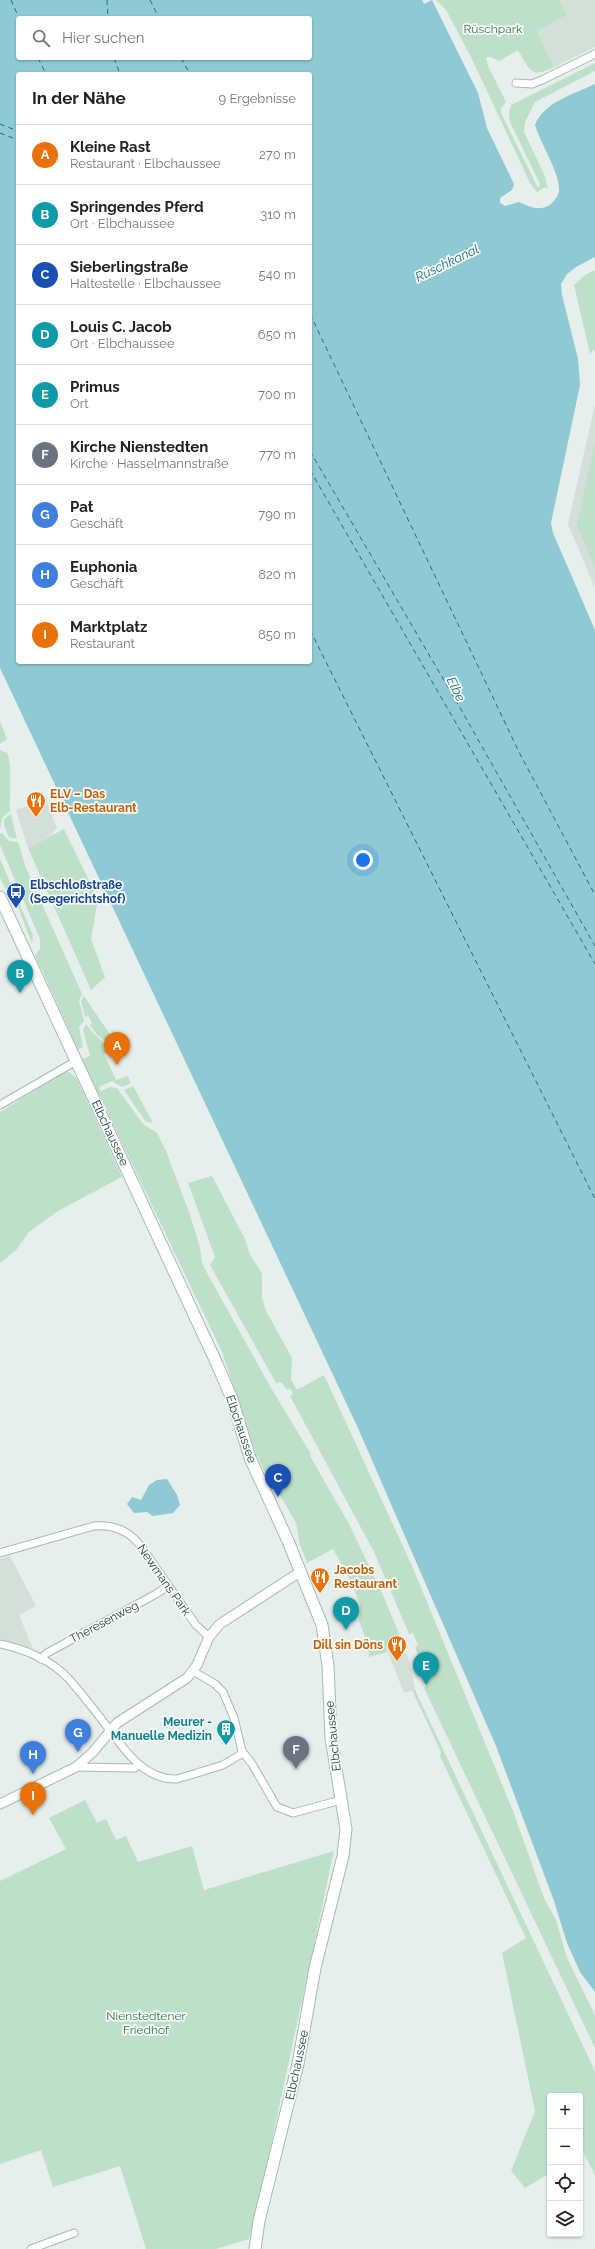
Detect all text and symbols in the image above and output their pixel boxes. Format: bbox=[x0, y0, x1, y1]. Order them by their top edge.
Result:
search box bbox=[16, 16, 312, 60]
park label: Rüschpark bbox=[464, 22, 523, 36]
icon: search bbox=[30, 27, 52, 49]
text: Hier suchen bbox=[62, 29, 145, 47]
text: In der Nähe bbox=[32, 88, 126, 108]
text: 9 Ergebnisse bbox=[219, 91, 296, 106]
text: Kleine Rast bbox=[70, 138, 151, 156]
text: A bbox=[41, 147, 49, 162]
text: 270 m bbox=[259, 147, 296, 162]
text: Restaurant · Elbchaussee bbox=[70, 156, 221, 171]
text: Springendes Pferd bbox=[70, 198, 204, 216]
text: B bbox=[41, 207, 49, 222]
text: 310 m bbox=[260, 207, 296, 222]
text: Ort · Elbchaussee bbox=[70, 216, 175, 231]
water label: Rüschkanal bbox=[413, 241, 482, 285]
text: Sieberlingstraße bbox=[70, 258, 188, 276]
text: C bbox=[41, 267, 49, 282]
text: 540 m bbox=[259, 267, 296, 282]
text: Haltestelle · Elbchaussee bbox=[70, 276, 221, 291]
text: Louis C. Jacob bbox=[70, 318, 172, 336]
text: D bbox=[40, 327, 50, 342]
text: 650 m bbox=[258, 327, 296, 342]
text: Ort · Elbchaussee bbox=[70, 336, 175, 351]
text: Primus bbox=[70, 378, 120, 396]
text: E bbox=[41, 387, 49, 402]
text: 700 m bbox=[258, 387, 296, 402]
text: Ort bbox=[70, 396, 89, 411]
text: Kirche Nienstedten bbox=[70, 438, 208, 456]
text: F bbox=[41, 447, 49, 462]
text: 770 m bbox=[259, 447, 296, 462]
text: Kirche · Hasselmannstraße bbox=[70, 456, 229, 471]
text: Pat bbox=[70, 498, 94, 516]
text: G bbox=[40, 507, 50, 522]
text: 790 m bbox=[258, 507, 296, 522]
text: Geschäft bbox=[70, 516, 124, 531]
text: Euphonia bbox=[70, 558, 137, 576]
text: H bbox=[40, 567, 50, 582]
text: 820 m bbox=[258, 567, 296, 582]
text: Geschäft bbox=[70, 576, 124, 591]
text: Marktplatz bbox=[70, 618, 147, 636]
text: I bbox=[43, 627, 47, 642]
text: 850 m bbox=[258, 627, 296, 642]
text: Restaurant bbox=[70, 636, 135, 651]
water label: Elbe bbox=[444, 674, 468, 704]
place label: ELV – Das Elb-Restaurant bbox=[50, 787, 137, 815]
restaurant icon: ELV – Das Elb-Restaurant bbox=[25, 790, 47, 818]
your location bbox=[353, 850, 373, 870]
place label: Elbschloßstraße (Seegerichtshof) bbox=[30, 878, 126, 906]
bus stop icon: Elbschloßstraße (Seegerichtshof) bbox=[5, 881, 27, 909]
pin: B bbox=[7, 960, 33, 993]
pin: A bbox=[104, 1032, 130, 1065]
street label: Elbchaussee bbox=[89, 1098, 131, 1168]
street label: Elbchaussee bbox=[223, 1393, 259, 1465]
pin: C bbox=[265, 1464, 291, 1497]
street label: Newmans Park bbox=[134, 1542, 194, 1619]
place label: Jacobs Restaurant bbox=[334, 1563, 397, 1591]
restaurant icon: Jacobs Restaurant bbox=[309, 1566, 331, 1594]
pin: D bbox=[333, 1597, 359, 1630]
street label: Theresenweg bbox=[67, 1598, 141, 1646]
restaurant icon: Dill sin Döns bbox=[386, 1634, 408, 1662]
place label: Dill sin Döns bbox=[313, 1638, 383, 1652]
pin: E bbox=[413, 1652, 439, 1685]
street label: Elbchaussee bbox=[322, 1700, 344, 1772]
place label: Meurer - Manuelle Medizin bbox=[111, 1715, 212, 1743]
building icon: Meurer - Manuelle Medizin bbox=[215, 1718, 237, 1746]
pin: G bbox=[65, 1719, 91, 1752]
pin: F bbox=[283, 1736, 309, 1769]
pin: H bbox=[20, 1741, 46, 1774]
pin: I bbox=[20, 1782, 46, 1815]
park label: Nienstedtener Friedhof bbox=[106, 2009, 186, 2037]
street label: Elbchaussee bbox=[283, 2029, 311, 2101]
map controls bbox=[547, 2093, 583, 2237]
button: + bbox=[547, 2093, 583, 2129]
button: − bbox=[547, 2129, 583, 2165]
button: locate bbox=[547, 2165, 583, 2201]
button: layers bbox=[547, 2201, 583, 2237]

